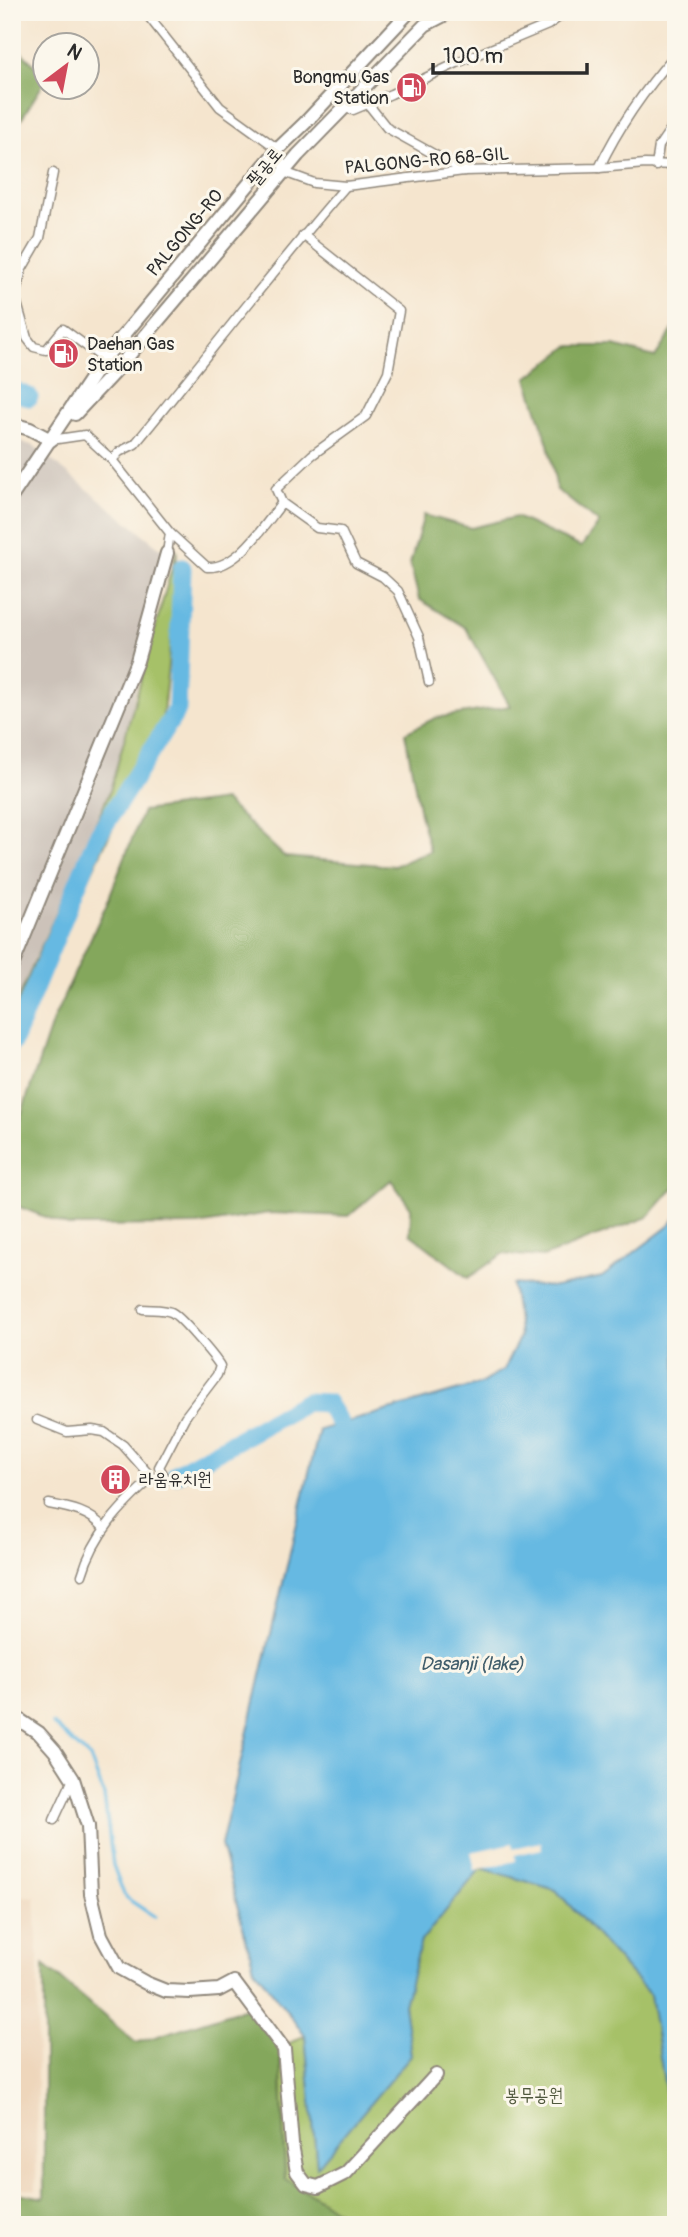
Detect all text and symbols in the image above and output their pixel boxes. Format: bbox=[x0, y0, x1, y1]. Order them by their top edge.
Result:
north arrow bbox=[32, 32, 102, 102]
scale bar bbox=[433, 32, 586, 76]
text: N bbox=[63, 39, 86, 66]
text: 100 m bbox=[443, 43, 503, 70]
place label: Bongmu Gas Station bbox=[293, 66, 389, 110]
fuel station icon: Bongmu Gas Station bbox=[395, 70, 429, 104]
street label: PALGONG-RO 68-GIL bbox=[344, 142, 510, 180]
street label: 팔공로 bbox=[242, 143, 288, 191]
street label: PALGONG-RO bbox=[142, 185, 228, 281]
place label: Daehan Gas Station bbox=[87, 333, 174, 377]
fuel station icon: Daehan Gas Station bbox=[47, 337, 81, 371]
building icon: 라움유치원 bbox=[99, 1462, 133, 1496]
place label: 라움유치원 bbox=[139, 1468, 211, 1491]
water label: Dasanji (lake) bbox=[420, 1652, 524, 1676]
park label: 봉무공원 bbox=[505, 2084, 563, 2107]

